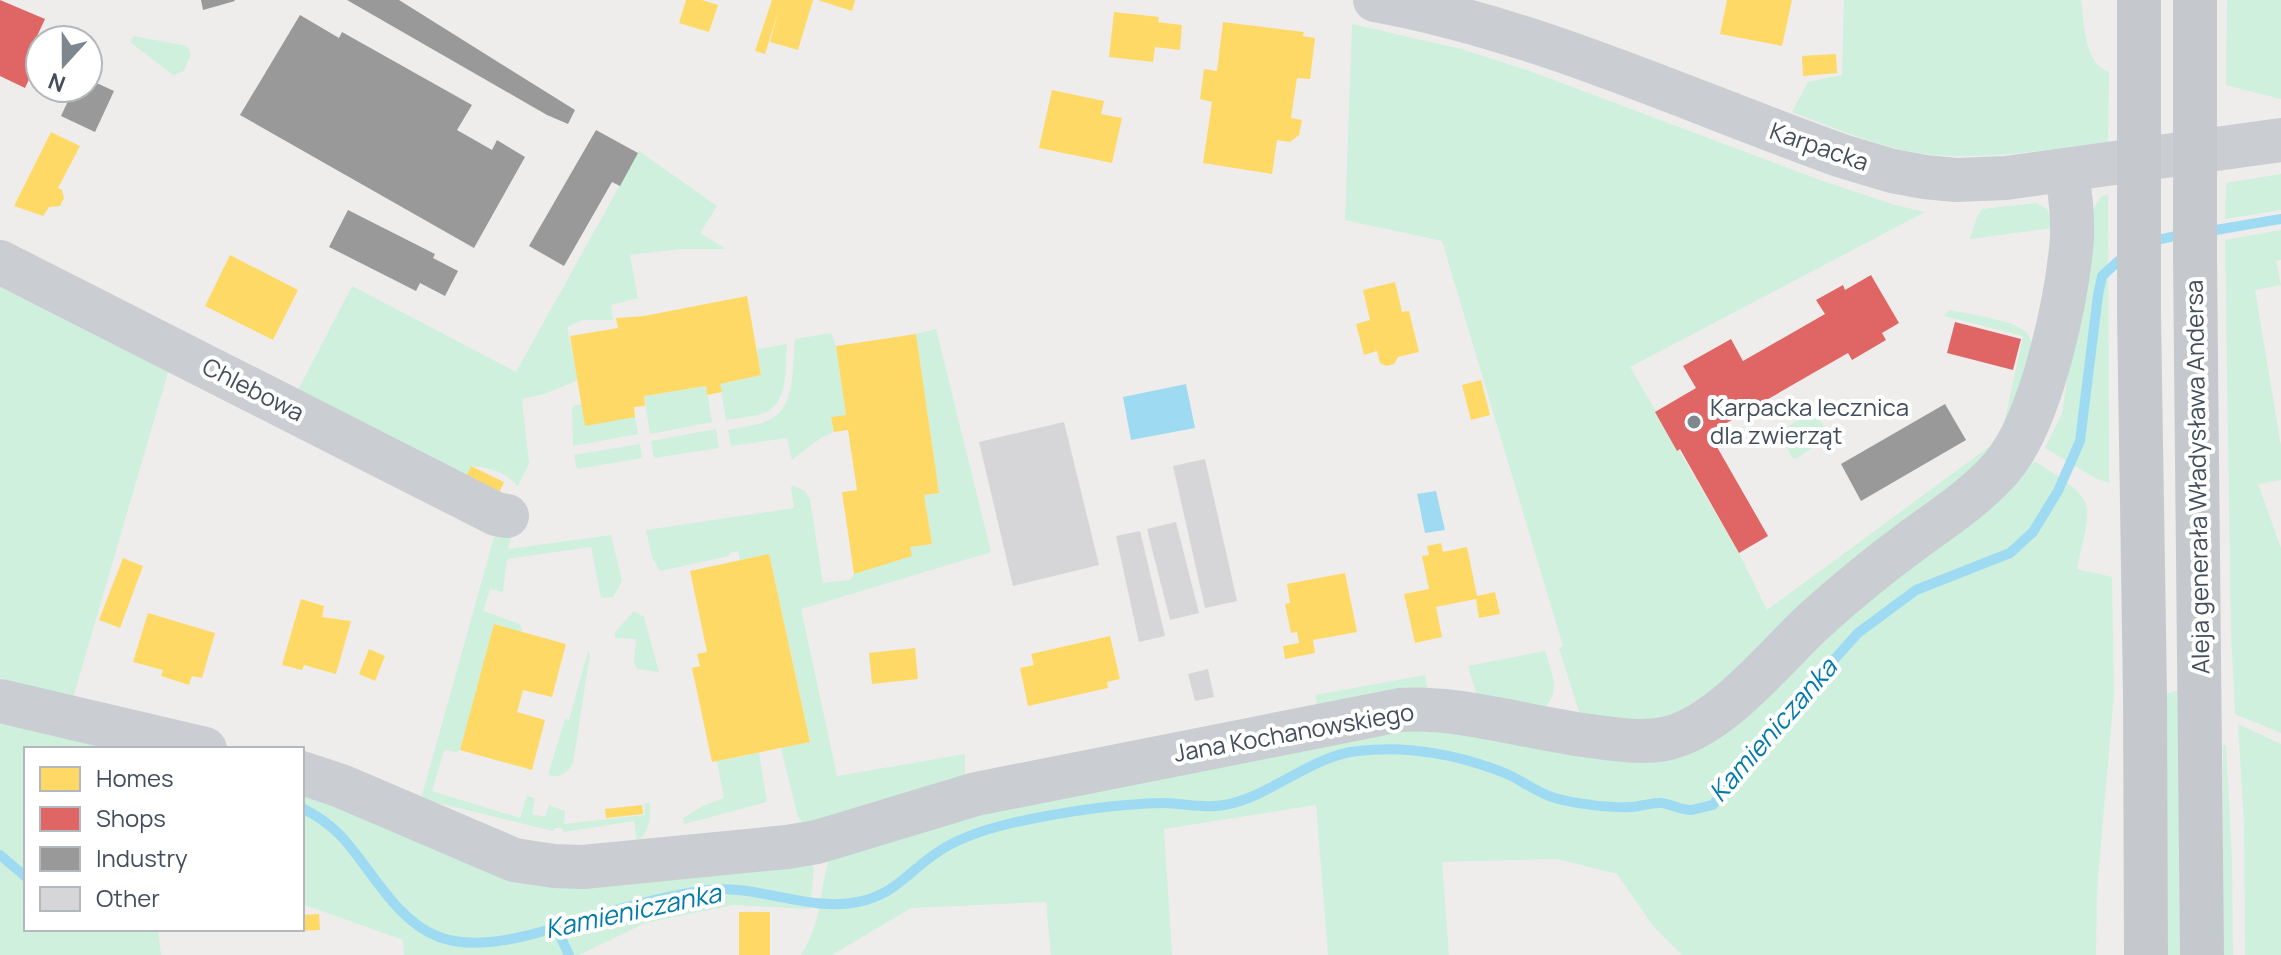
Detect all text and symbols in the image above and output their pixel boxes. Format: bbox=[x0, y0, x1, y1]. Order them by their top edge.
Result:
north arrow bbox=[24, 24, 104, 104]
text: N bbox=[44, 66, 70, 100]
street label: Karpacka bbox=[1766, 113, 1873, 178]
street label: Aleja generała Władysława Andersa bbox=[2177, 279, 2216, 675]
street label: Chlebowa bbox=[197, 349, 310, 428]
place label: Karpacka lecznica dla zwierząt bbox=[1710, 390, 1909, 451]
marker: Karpacka lecznica dla zwierząt bbox=[1685, 413, 1703, 431]
water label: Kamieniczanka bbox=[1700, 649, 1846, 809]
street label: Jana Kochanowskiego bbox=[1171, 694, 1417, 769]
legend bbox=[24, 747, 304, 931]
text: Homes bbox=[96, 761, 174, 794]
text: Shops bbox=[96, 801, 166, 834]
text: Industry bbox=[96, 841, 188, 874]
water label: Kamieniczanka bbox=[542, 873, 726, 946]
text: Other bbox=[96, 881, 160, 914]

